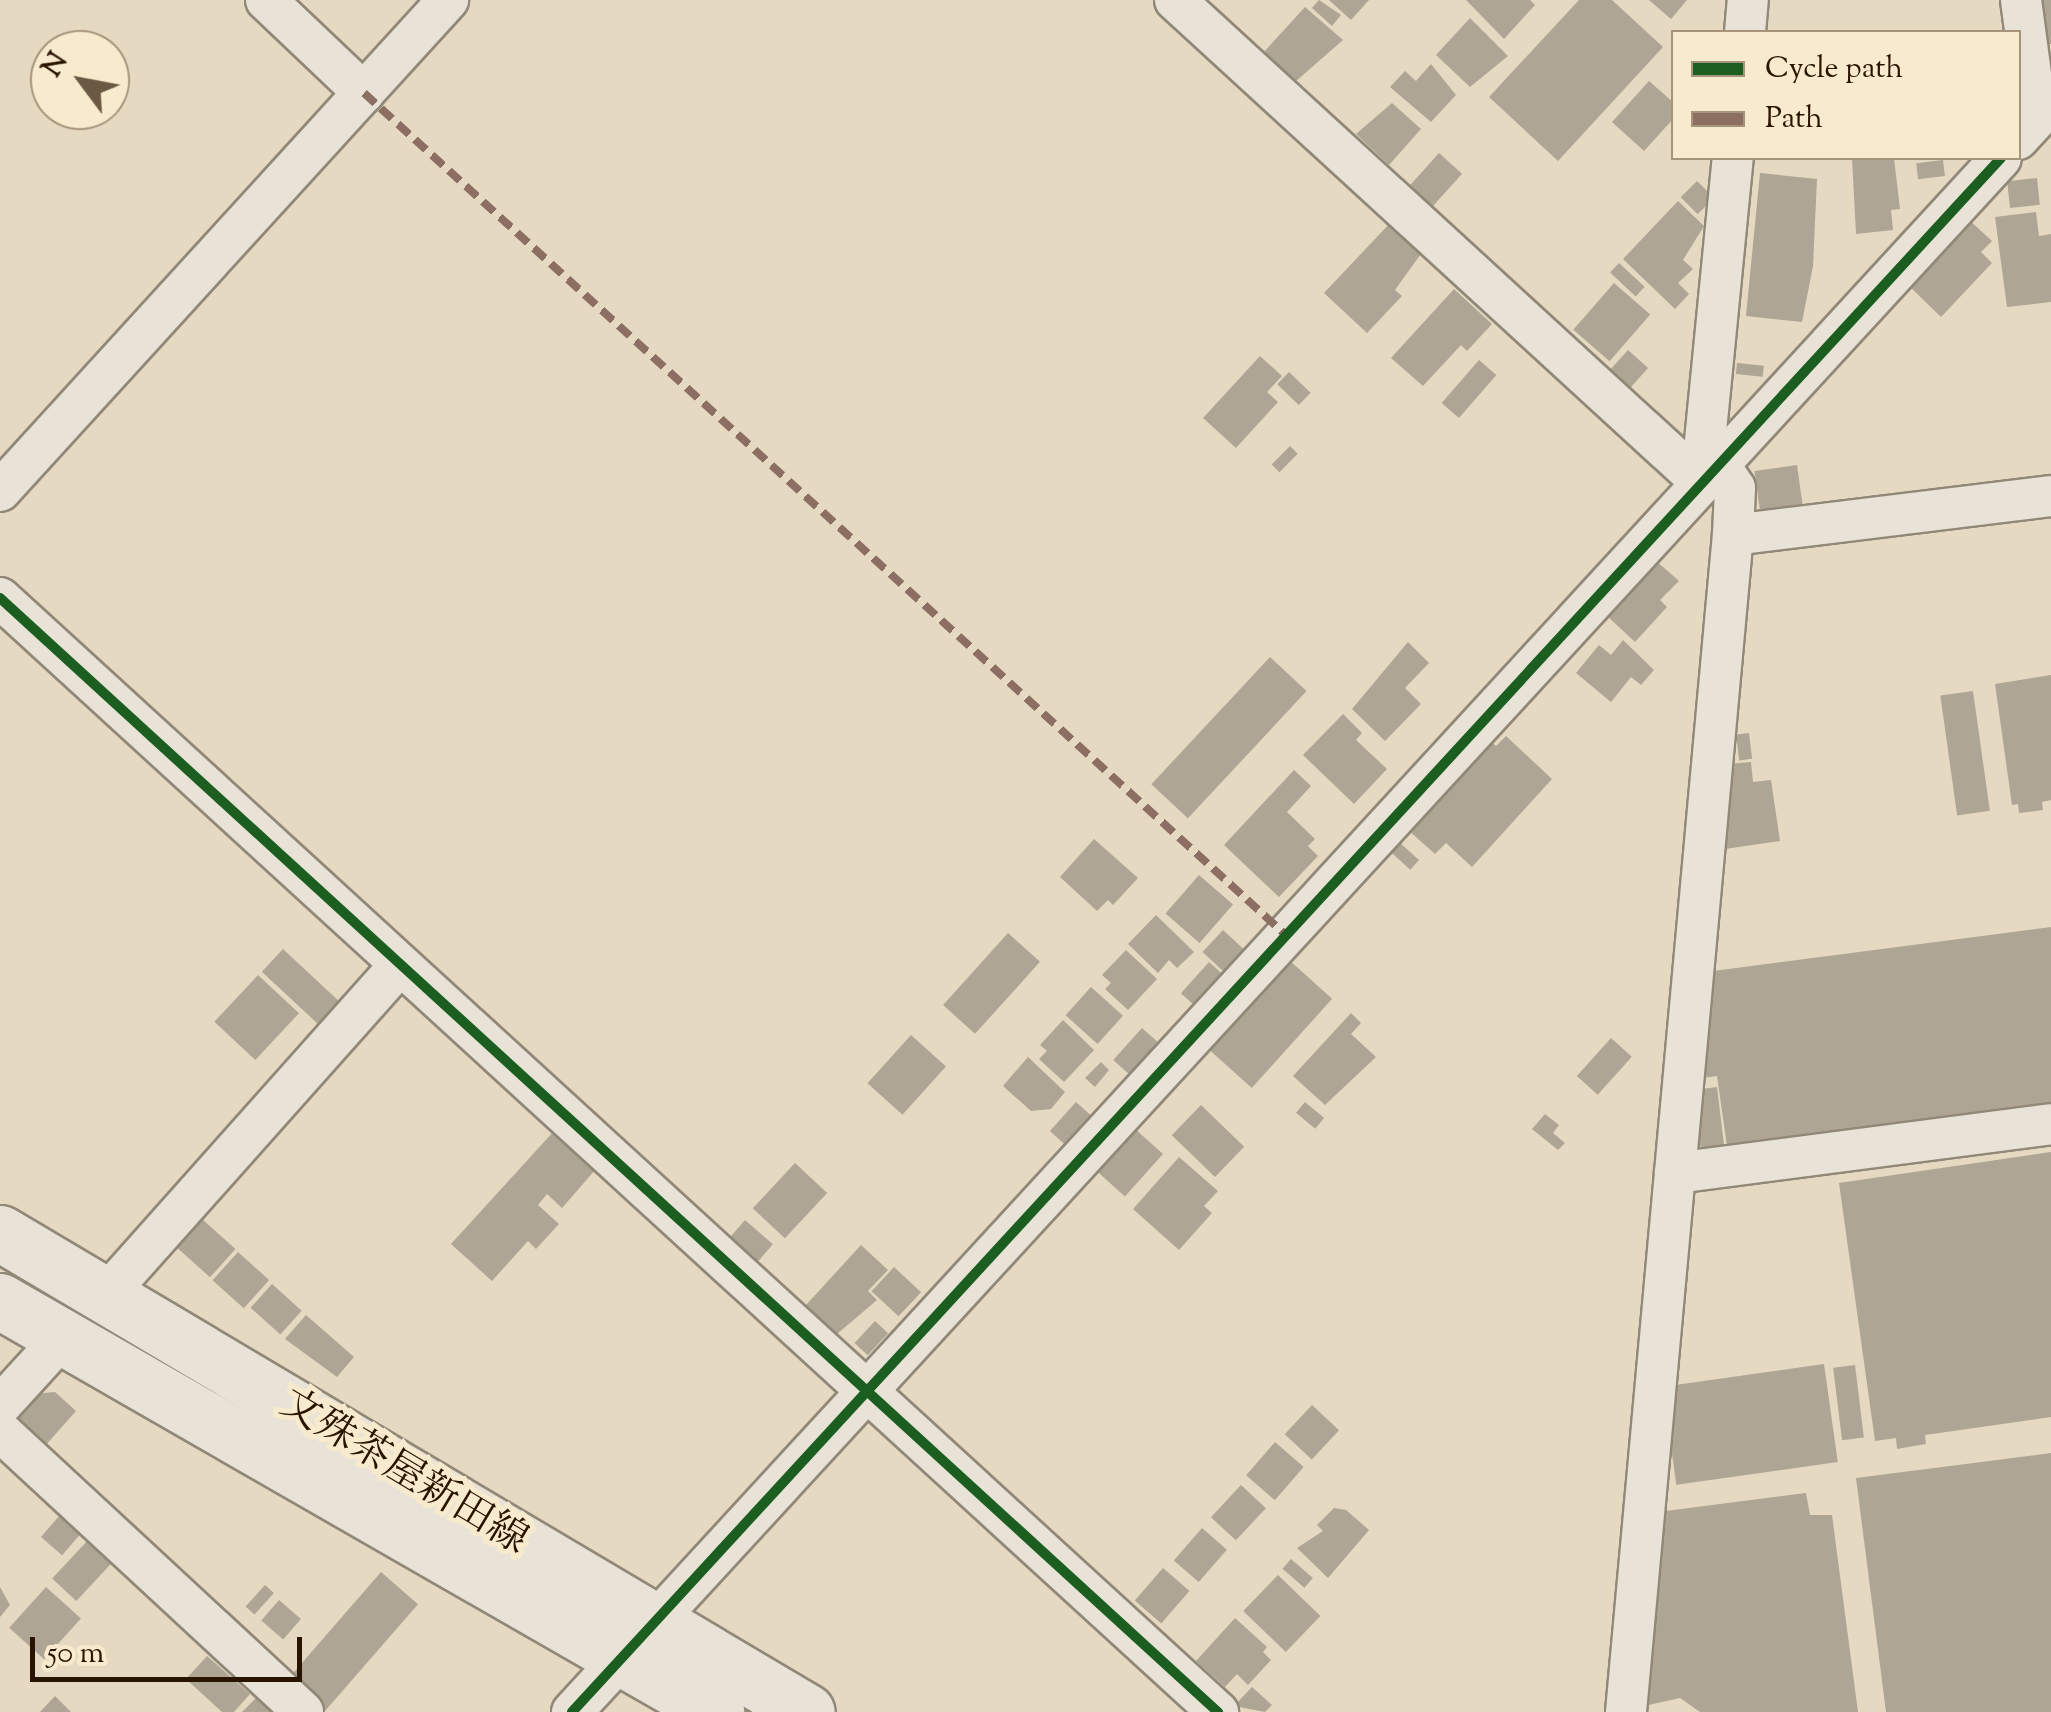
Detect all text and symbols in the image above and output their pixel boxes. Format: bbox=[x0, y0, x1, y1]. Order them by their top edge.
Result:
north arrow bbox=[30, 30, 130, 130]
legend bbox=[1671, 30, 2021, 160]
text: N bbox=[33, 45, 79, 85]
text: Cycle path bbox=[1765, 48, 1903, 91]
text: Path bbox=[1765, 98, 1823, 141]
street label: 文殊茶屋新田線 bbox=[271, 1381, 535, 1567]
scale bar bbox=[35, 1617, 308, 1679]
text: 50 m bbox=[47, 1633, 104, 1676]

